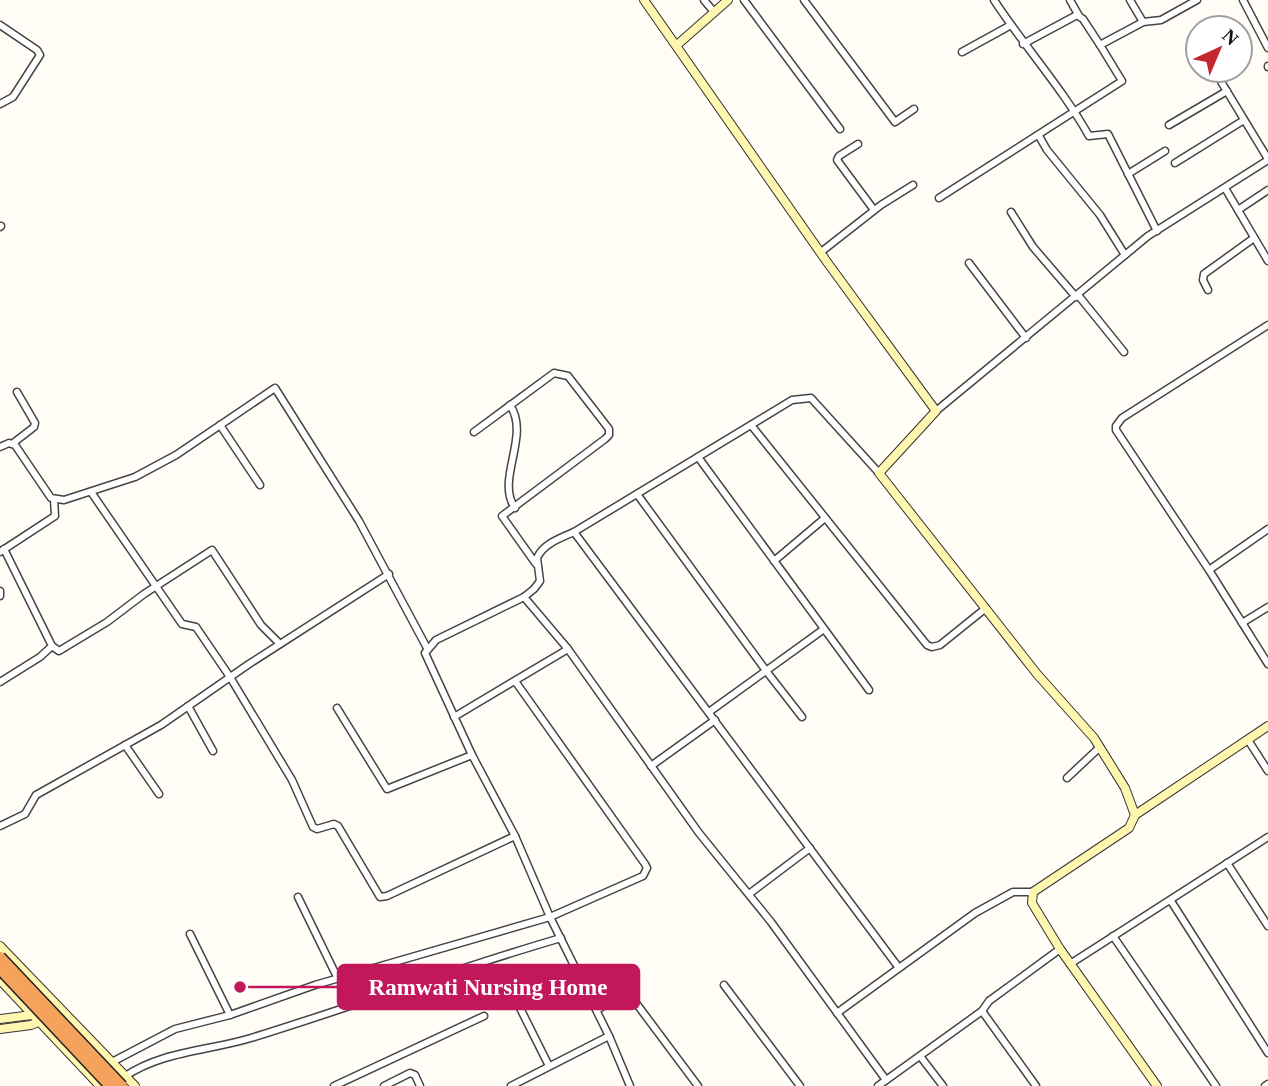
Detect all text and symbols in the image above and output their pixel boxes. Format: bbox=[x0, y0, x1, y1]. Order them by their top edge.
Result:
north arrow bbox=[1184, 14, 1254, 84]
text: N bbox=[1218, 25, 1243, 50]
callout: Ramwati Nursing Home bbox=[338, 965, 639, 1009]
text: Ramwati Nursing Home bbox=[369, 975, 607, 1000]

